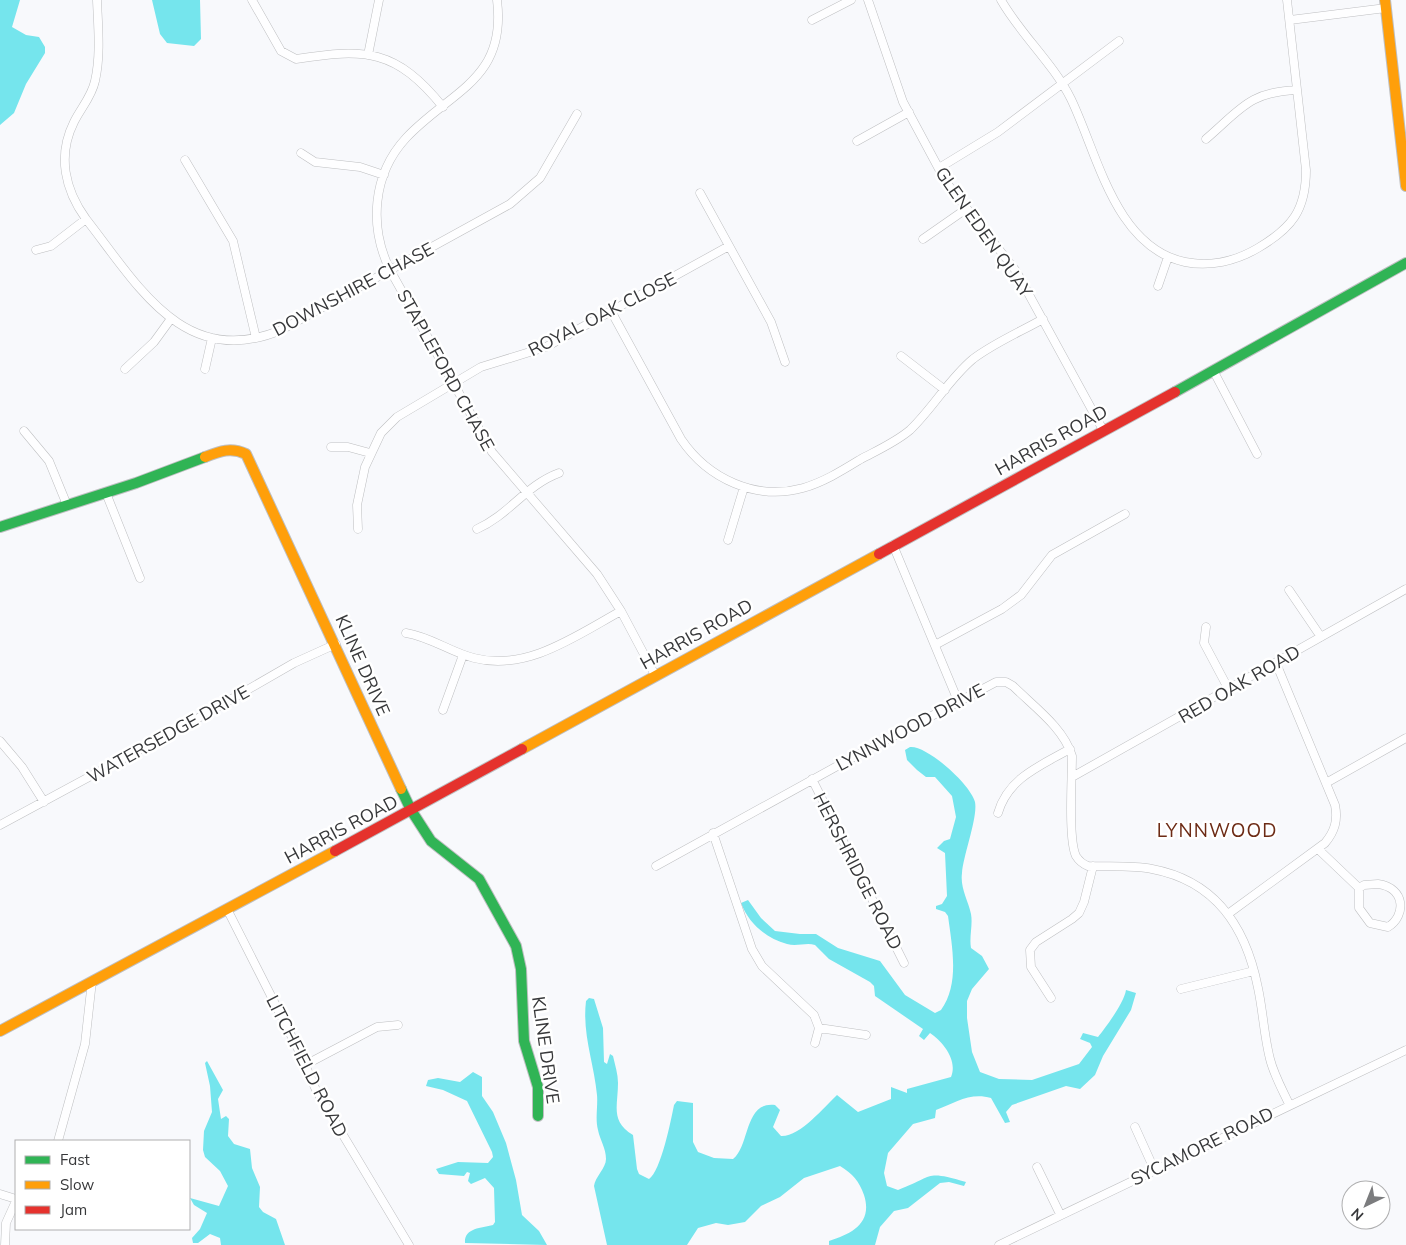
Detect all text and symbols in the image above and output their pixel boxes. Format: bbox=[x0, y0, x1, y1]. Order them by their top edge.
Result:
street label: GLEN EDEN QUAY bbox=[930, 162, 1038, 303]
street label: DOWNSHIRE CHASE bbox=[269, 237, 437, 341]
street label: ROYAL OAK CLOSE bbox=[524, 267, 680, 361]
street label: STAPLEFORD CHASE bbox=[392, 285, 500, 455]
street label: HARRIS ROAD bbox=[991, 400, 1111, 480]
street label: HARRIS ROAD bbox=[636, 594, 756, 674]
street label: KLINE DRIVE bbox=[330, 611, 396, 719]
street label: RED OAK ROAD bbox=[1174, 640, 1304, 728]
street label: LYNNWOOD DRIVE bbox=[832, 678, 988, 776]
street label: WATERSEDGE DRIVE bbox=[83, 680, 253, 788]
street label: HERSHRIDGE ROAD bbox=[808, 788, 908, 954]
street label: HARRIS ROAD bbox=[280, 789, 402, 869]
district label: LYNNWOOD bbox=[1157, 818, 1277, 842]
street label: LITCHFIELD ROAD bbox=[261, 991, 353, 1141]
street label: KLINE DRIVE bbox=[527, 995, 565, 1105]
street label: SYCAMORE ROAD bbox=[1127, 1101, 1277, 1191]
legend bbox=[15, 1140, 190, 1230]
text: Fast bbox=[60, 1150, 90, 1169]
text: Slow bbox=[60, 1175, 94, 1194]
north arrow bbox=[1341, 1180, 1391, 1230]
text: Jam bbox=[60, 1200, 87, 1219]
text: N bbox=[1347, 1204, 1367, 1225]

